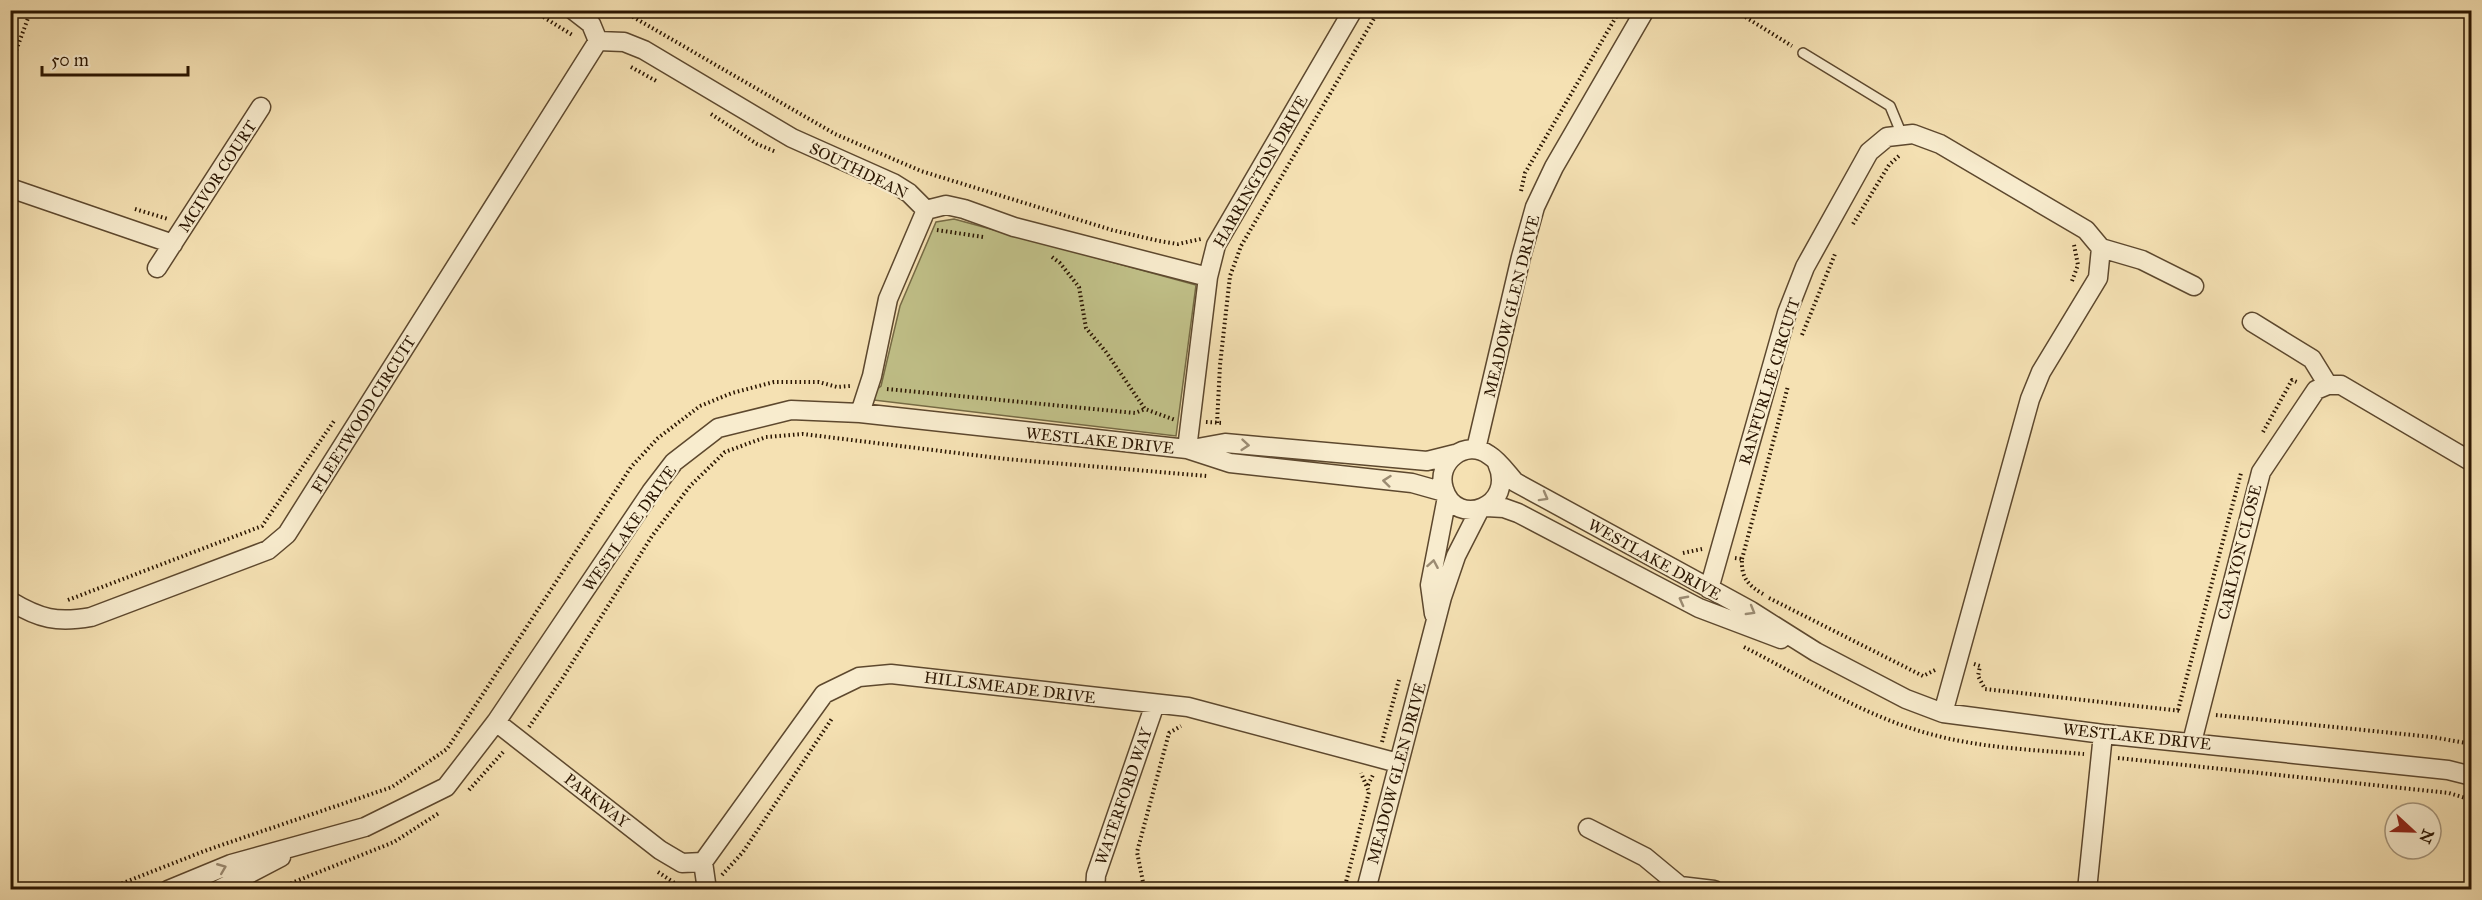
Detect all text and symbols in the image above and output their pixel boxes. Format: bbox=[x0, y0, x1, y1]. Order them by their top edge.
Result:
scale bar bbox=[42, 39, 188, 77]
text: 50 m bbox=[51, 49, 89, 71]
street label: HARRINGTON DRIVE bbox=[1209, 92, 1312, 251]
street label: MCIVOR COURT bbox=[174, 117, 261, 236]
street label: SOUTHDEAN bbox=[807, 138, 911, 203]
street label: MEADOW GLEN DRIVE bbox=[1480, 213, 1543, 399]
street label: RANFURLIE CIRCUIT bbox=[1735, 295, 1804, 467]
street label: FLEETWOOD CIRCUIT bbox=[307, 332, 420, 496]
street label: WESTLAKE DRIVE bbox=[1025, 423, 1175, 458]
one-way arrow bbox=[1240, 438, 1249, 451]
street label: WESTLAKE DRIVE bbox=[579, 462, 680, 595]
one-way arrow bbox=[1383, 475, 1392, 487]
street label: CARLYON CLOSE bbox=[2213, 483, 2265, 622]
one-way arrow bbox=[1537, 490, 1548, 501]
street label: WESTLAKE DRIVE bbox=[1585, 515, 1725, 604]
one-way arrow bbox=[1427, 559, 1439, 569]
one-way arrow bbox=[1679, 596, 1690, 607]
one-way arrow bbox=[1745, 604, 1755, 616]
street label: HILLSMEADE DRIVE bbox=[923, 668, 1097, 707]
street label: MEADOW GLEN DRIVE bbox=[1363, 680, 1430, 866]
street label: WESTLAKE DRIVE bbox=[2062, 719, 2212, 754]
street label: WATERFORD WAY bbox=[1091, 724, 1156, 867]
street label: PARKWAY bbox=[561, 769, 633, 832]
north arrow bbox=[2383, 801, 2443, 861]
text: N bbox=[2415, 827, 2438, 847]
one-way arrow bbox=[216, 863, 227, 875]

